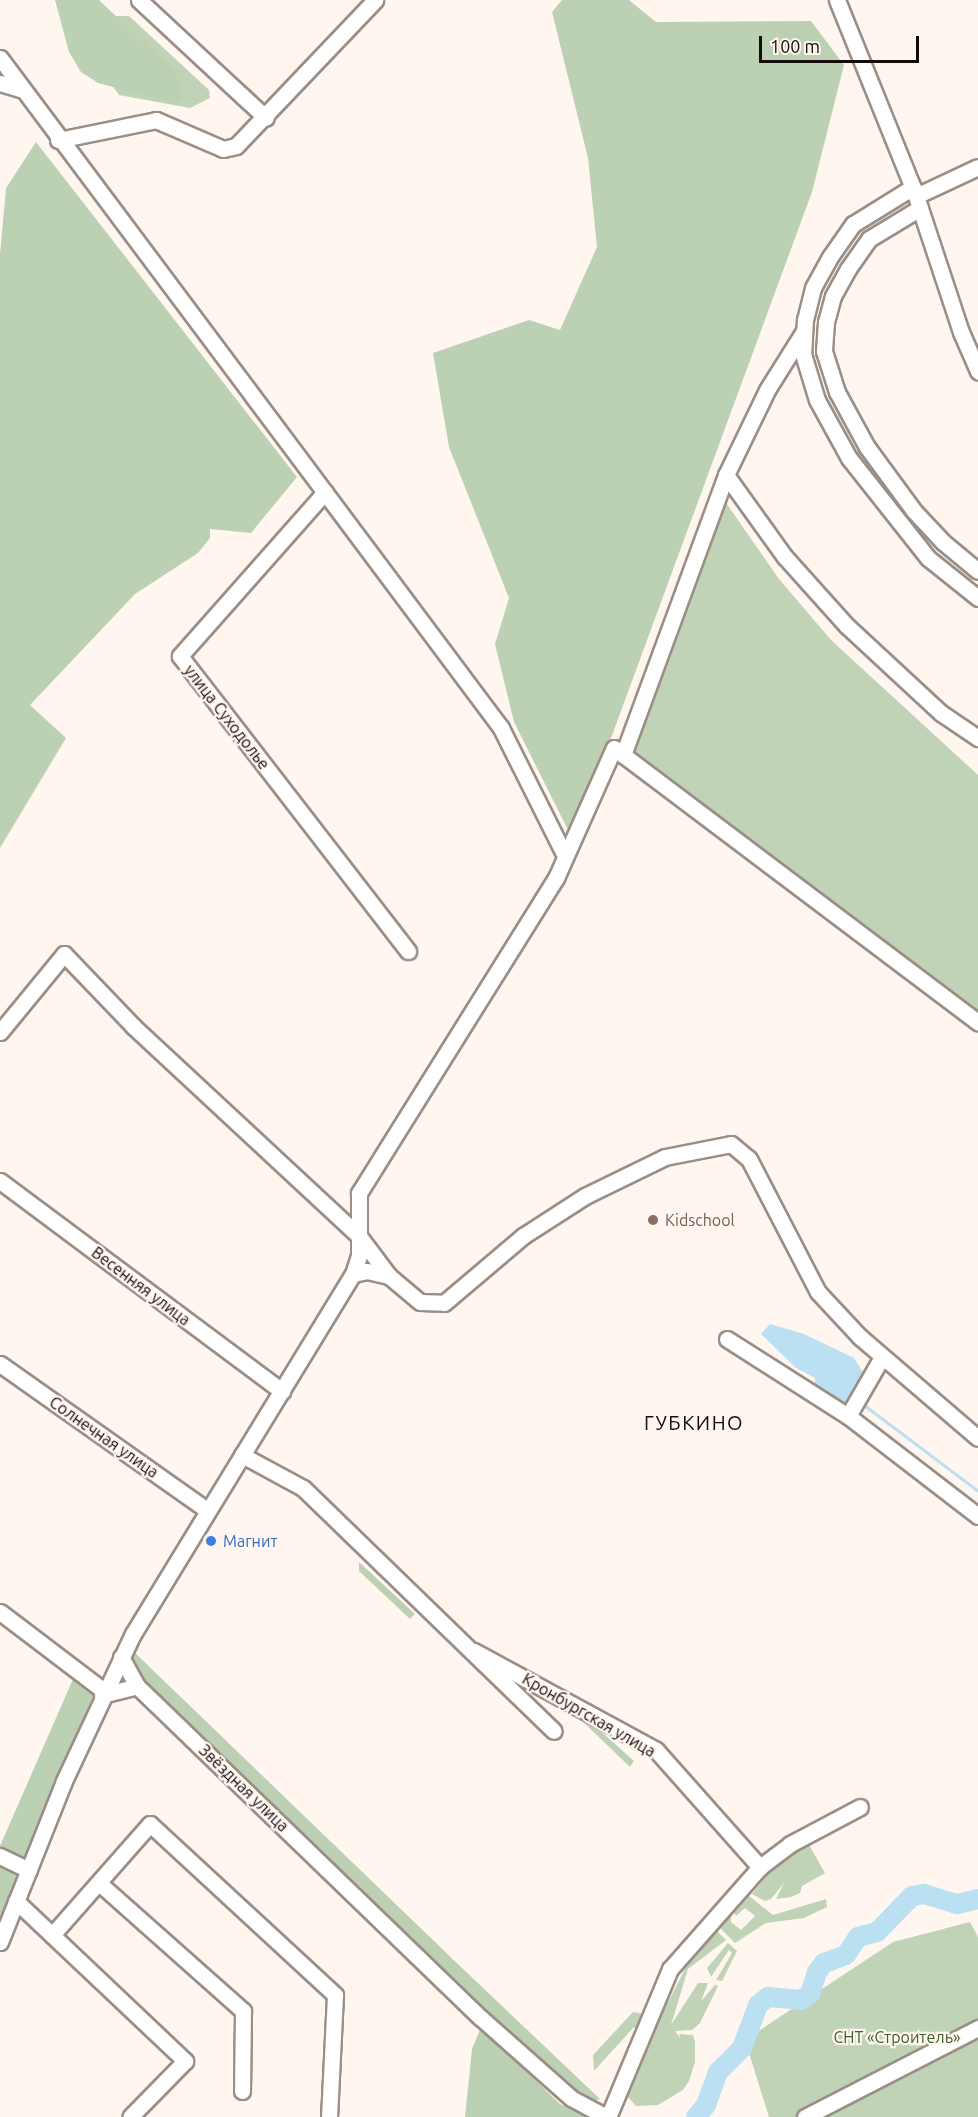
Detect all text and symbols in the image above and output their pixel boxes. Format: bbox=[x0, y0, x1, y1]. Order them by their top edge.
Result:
scale bar bbox=[762, 24, 922, 62]
text: 100 m bbox=[770, 36, 820, 56]
street label: улица Суходолье bbox=[180, 661, 274, 773]
place label: Kidschool bbox=[665, 1210, 735, 1230]
marker: Kidschool bbox=[646, 1213, 660, 1227]
street label: Весенняя улица bbox=[88, 1243, 194, 1329]
street label: Солнечная улица bbox=[46, 1392, 162, 1482]
district label: ГУБКИНО bbox=[644, 1410, 744, 1434]
place label: Магнит bbox=[223, 1531, 277, 1551]
marker: Магнит bbox=[204, 1534, 218, 1548]
street label: Кронбургская улица bbox=[519, 1669, 659, 1761]
street label: Звёздная улица bbox=[195, 1740, 293, 1836]
park label: СНТ «Строитель» bbox=[834, 2027, 960, 2047]

